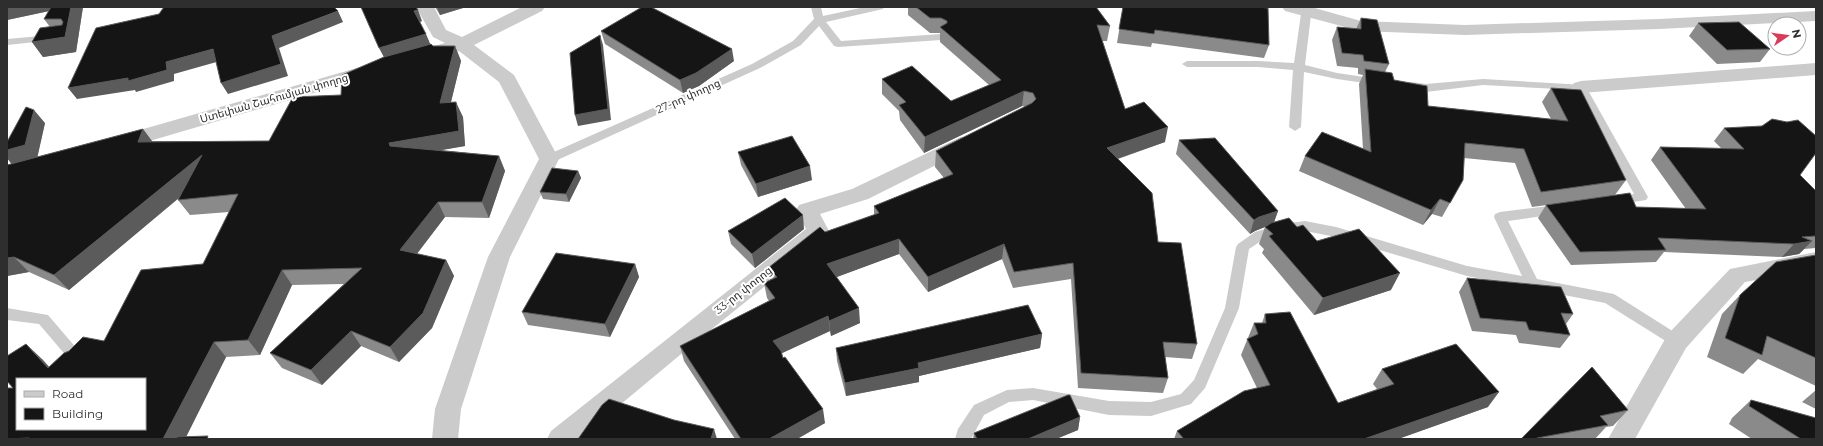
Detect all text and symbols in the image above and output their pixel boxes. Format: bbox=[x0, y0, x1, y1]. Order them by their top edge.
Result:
north arrow bbox=[1767, 16, 1807, 56]
text: N bbox=[1789, 28, 1805, 40]
street label: Ստեփան Շահումյան փողոց bbox=[198, 70, 350, 126]
street label: 27-րդ փողոց bbox=[654, 76, 722, 116]
street label: 33-րդ փողոց bbox=[711, 263, 775, 317]
legend bbox=[16, 378, 146, 430]
text: Road bbox=[52, 386, 83, 401]
text: Building bbox=[52, 406, 103, 421]

